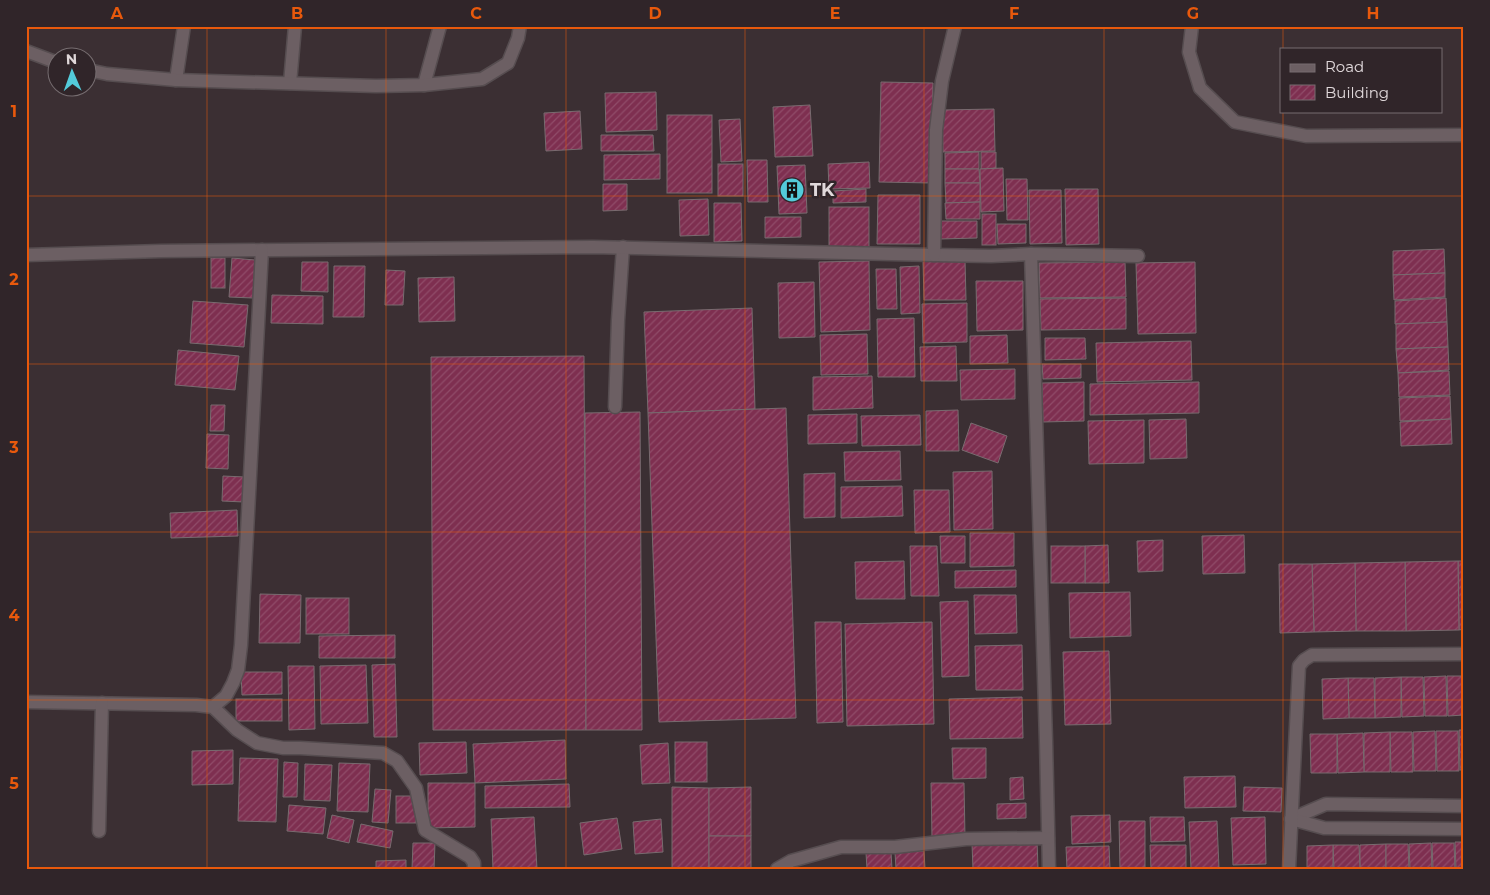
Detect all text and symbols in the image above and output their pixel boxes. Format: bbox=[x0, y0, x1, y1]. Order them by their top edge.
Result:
text: A bbox=[110, 4, 124, 23]
text: B bbox=[291, 4, 303, 23]
text: C bbox=[470, 4, 482, 23]
text: D bbox=[648, 4, 662, 23]
text: E bbox=[830, 4, 840, 23]
text: F bbox=[1009, 4, 1019, 23]
text: G bbox=[1187, 4, 1199, 23]
text: H bbox=[1367, 4, 1379, 23]
north arrow bbox=[48, 48, 98, 98]
legend bbox=[1280, 48, 1442, 112]
text: N bbox=[66, 50, 78, 68]
text: Road bbox=[1325, 57, 1364, 76]
text: Building bbox=[1325, 83, 1389, 102]
text: 1 bbox=[11, 102, 17, 121]
building icon: TK bbox=[779, 177, 805, 203]
place label: TK bbox=[810, 179, 835, 201]
text: 2 bbox=[9, 270, 19, 289]
text: 3 bbox=[8, 438, 19, 457]
text: 4 bbox=[8, 606, 20, 625]
text: 5 bbox=[9, 774, 19, 793]

